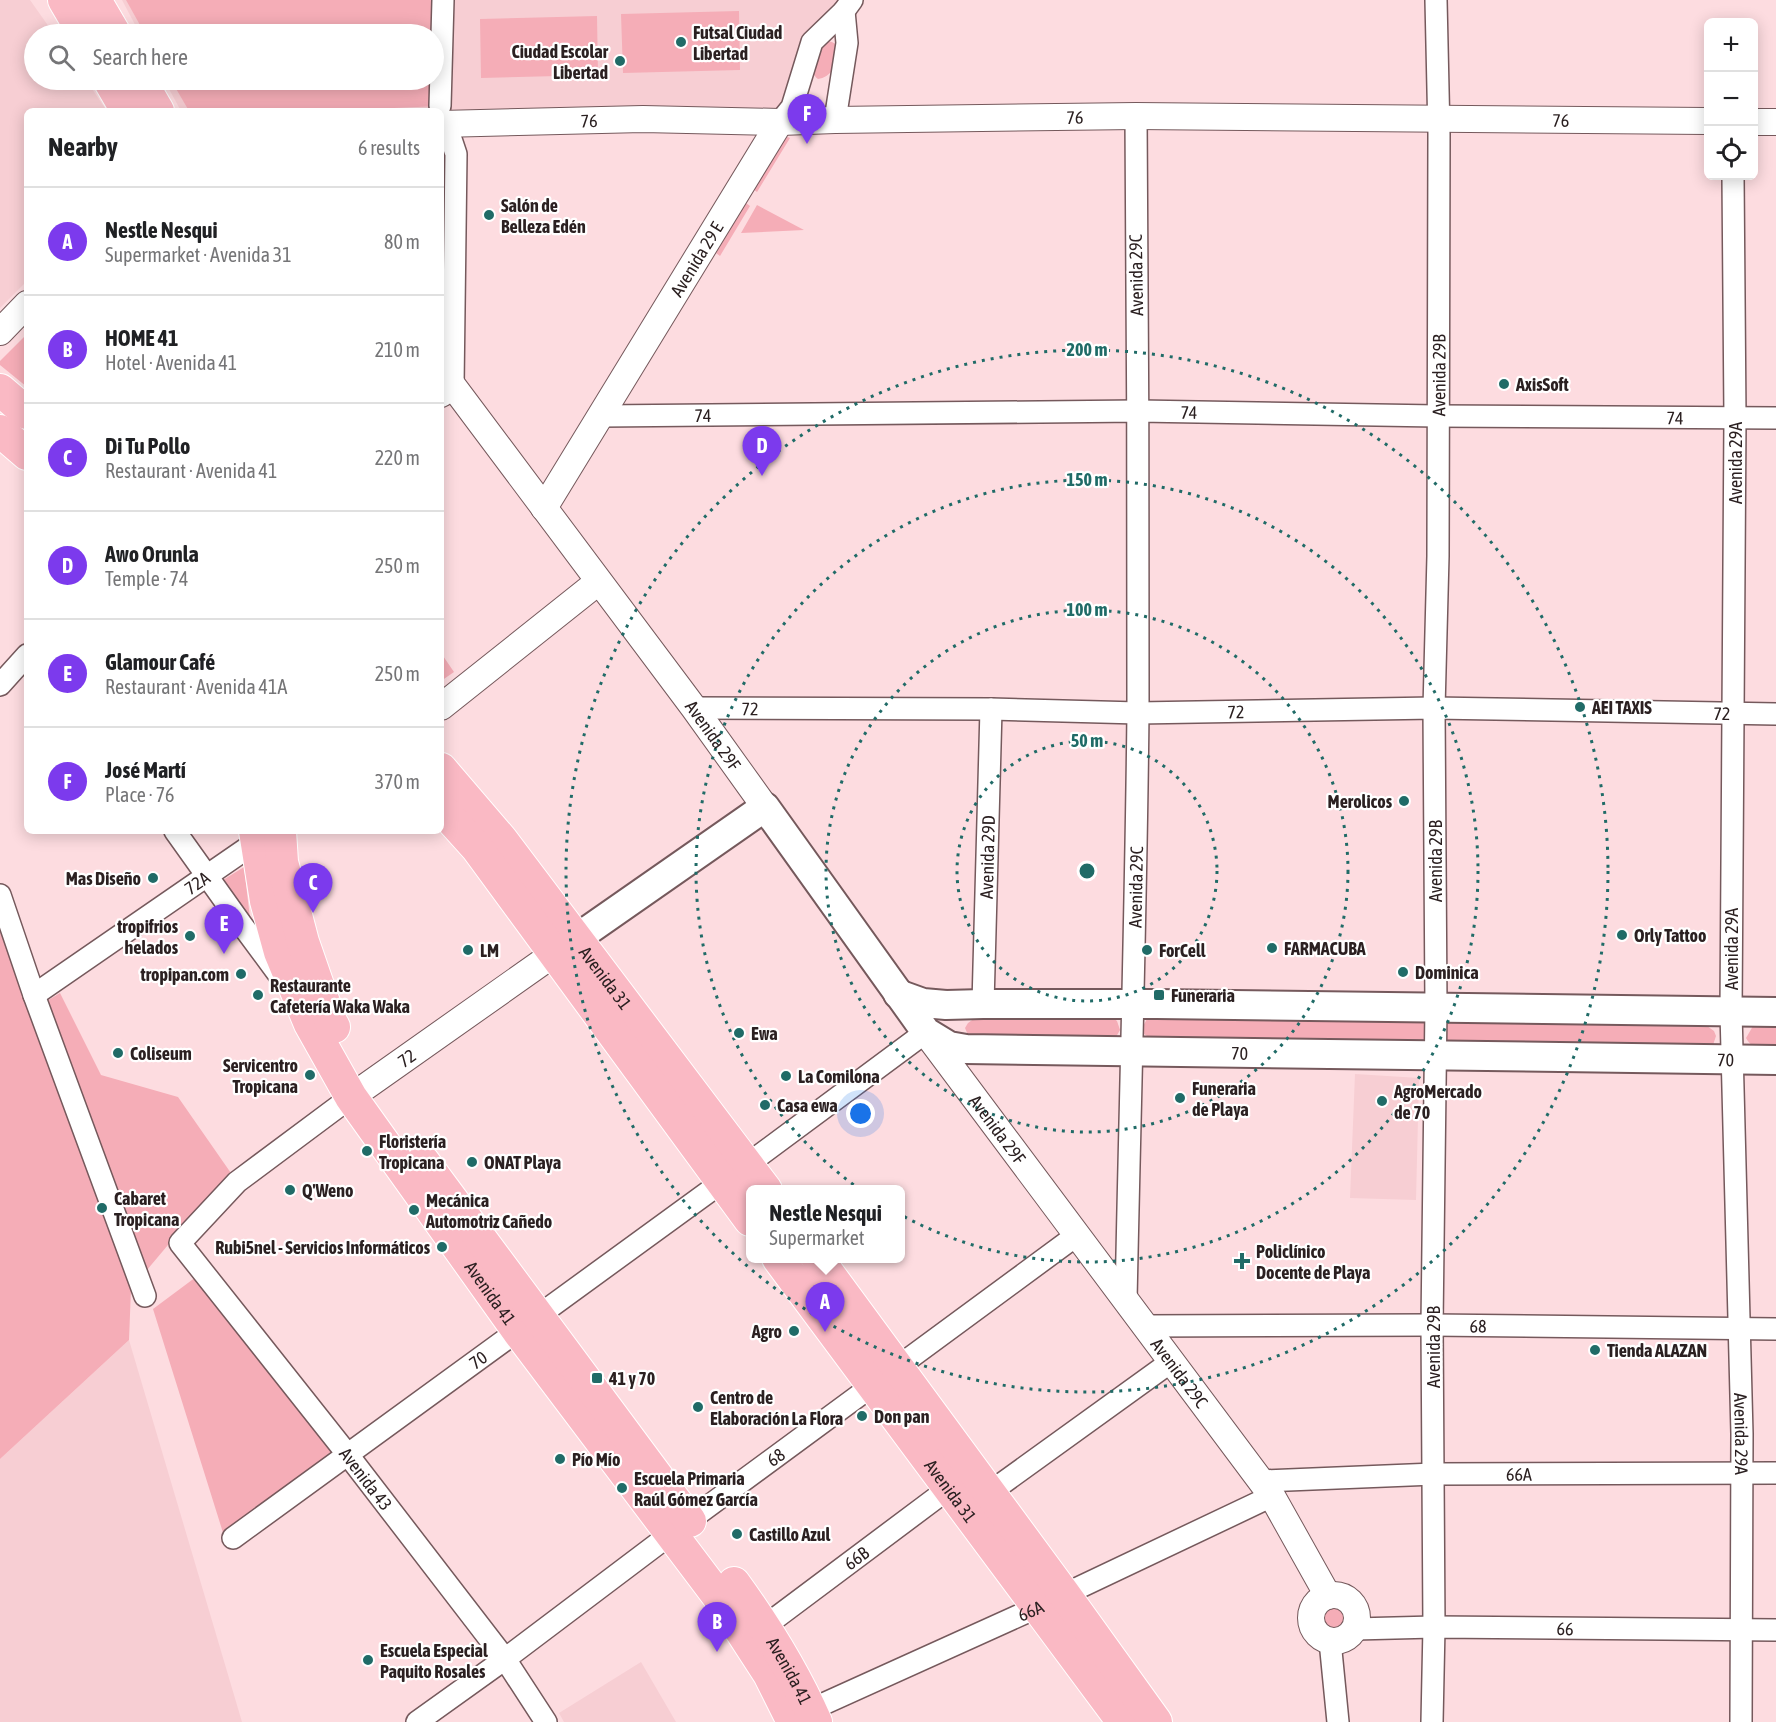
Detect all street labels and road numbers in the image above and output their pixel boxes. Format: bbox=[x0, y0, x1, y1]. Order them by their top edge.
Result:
street label: 76 bbox=[1066, 106, 1083, 127]
street label: 76 bbox=[1552, 109, 1569, 130]
street label: 76 bbox=[580, 110, 598, 131]
street label: Avenida 29 E bbox=[666, 217, 727, 300]
street label: Avenida 29C bbox=[1125, 234, 1147, 316]
street label: Avenida 29B bbox=[1428, 334, 1449, 416]
street label: 74 bbox=[1180, 401, 1198, 422]
street label: 74 bbox=[694, 404, 712, 426]
street label: 74 bbox=[1666, 407, 1683, 428]
street label: Avenida 29A bbox=[1725, 422, 1746, 504]
street label: Avenida 29F bbox=[681, 696, 746, 775]
street label: 72 bbox=[741, 698, 759, 719]
street label: 72 bbox=[1227, 701, 1245, 722]
street label: 72 bbox=[1713, 702, 1731, 724]
street label: Avenida 29D bbox=[975, 815, 999, 899]
street label: Avenida 29B bbox=[1425, 820, 1446, 902]
street label: Avenida 29C bbox=[1124, 846, 1147, 928]
street label: 72A bbox=[180, 867, 214, 899]
street label: Avenida 29A bbox=[1721, 908, 1742, 990]
street label: Avenida 31 bbox=[575, 942, 636, 1013]
street label: 70 bbox=[1231, 1042, 1248, 1063]
street label: 72 bbox=[394, 1044, 420, 1071]
street label: 70 bbox=[1717, 1049, 1734, 1070]
street label: Avenida 29F bbox=[965, 1091, 1031, 1168]
street label: Avenida 41 bbox=[461, 1257, 521, 1329]
street label: Avenida 29B bbox=[1423, 1306, 1444, 1388]
street label: 68 bbox=[1469, 1315, 1487, 1336]
street label: Avenida 29C bbox=[1147, 1334, 1213, 1412]
street label: 70 bbox=[465, 1346, 491, 1373]
street label: Avenida 29A bbox=[1730, 1392, 1753, 1475]
street label: Avenida 43 bbox=[335, 1443, 397, 1514]
street label: 68 bbox=[763, 1443, 789, 1470]
street label: Avenida 31 bbox=[921, 1455, 981, 1526]
street label: 66A bbox=[1506, 1463, 1532, 1484]
street label: 66B bbox=[840, 1541, 873, 1574]
street label: 66A bbox=[1014, 1595, 1047, 1625]
street label: 66 bbox=[1556, 1618, 1574, 1639]
street label: Avenida 41 bbox=[763, 1633, 817, 1708]

